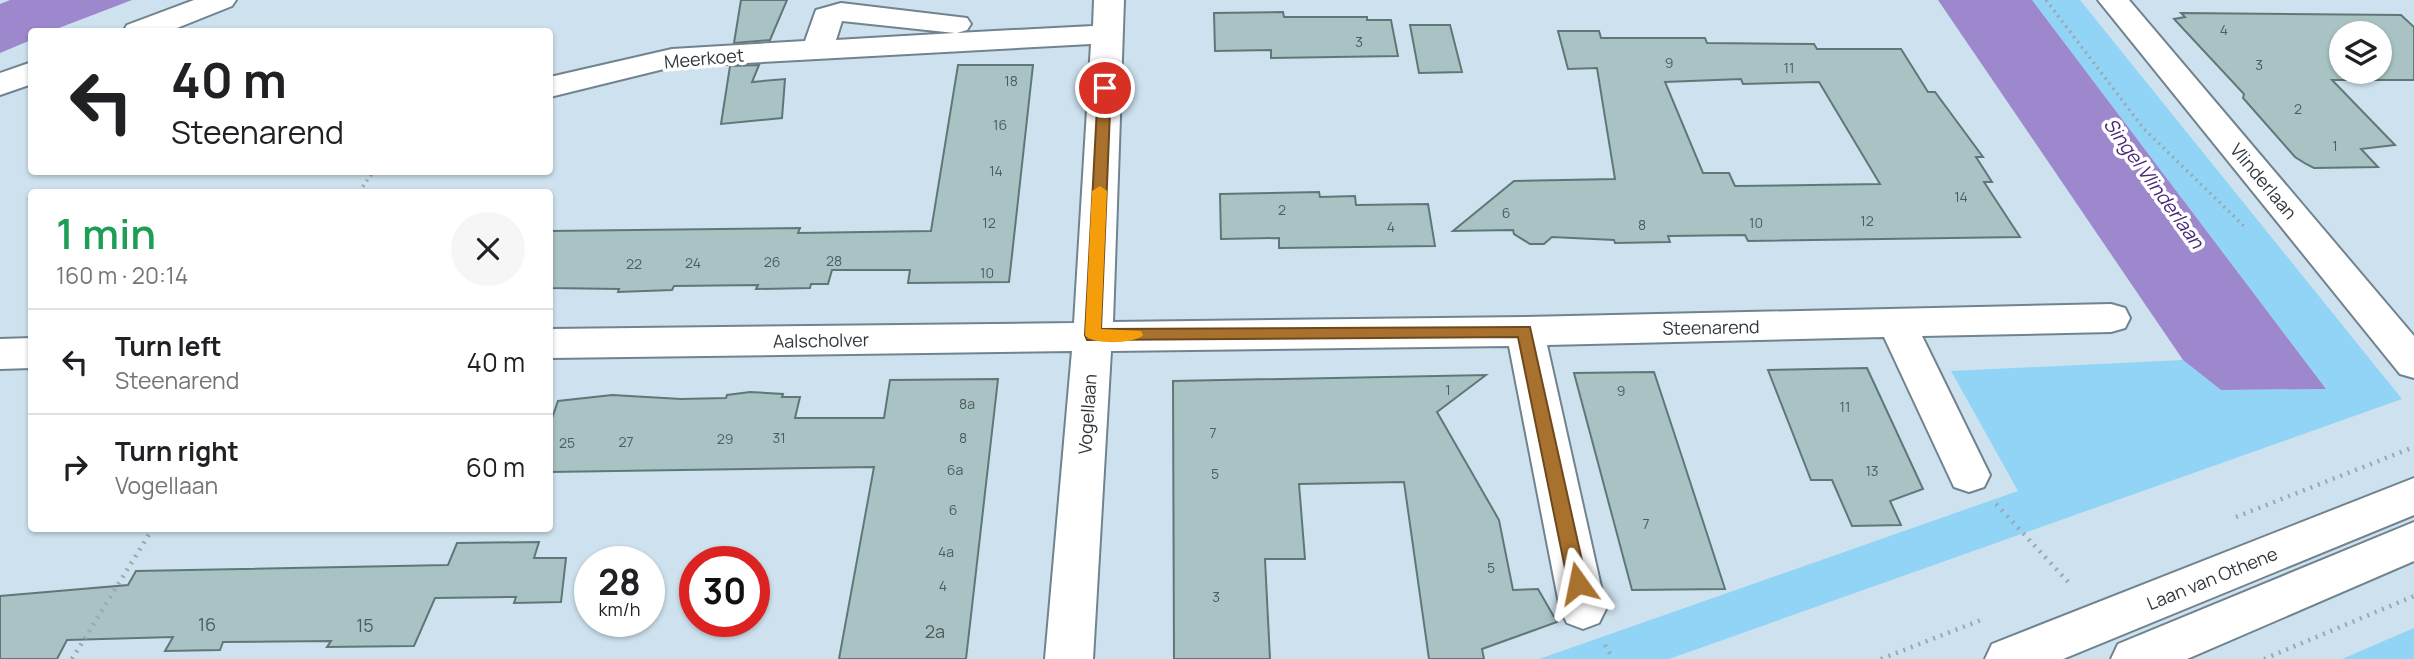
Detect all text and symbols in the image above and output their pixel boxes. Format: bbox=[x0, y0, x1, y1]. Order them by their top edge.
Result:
house number: 4 bbox=[2220, 20, 2228, 39]
map controls bbox=[2329, 21, 2392, 84]
button: layers bbox=[2329, 21, 2392, 84]
house number: 3 bbox=[1355, 32, 1363, 51]
street label: Meerkoet bbox=[663, 43, 745, 73]
text: 40 m bbox=[171, 46, 287, 113]
house number: 9 bbox=[1665, 53, 1673, 72]
house number: 3 bbox=[2255, 55, 2263, 74]
icon: left bbox=[56, 56, 147, 147]
pin bbox=[1075, 58, 1135, 118]
house number: 11 bbox=[1784, 58, 1794, 77]
icon: arrive bbox=[1086, 69, 1124, 107]
house number: 18 bbox=[1004, 71, 1018, 90]
house number: 2 bbox=[2294, 99, 2302, 118]
text: Steenarend bbox=[171, 110, 344, 154]
water label: Singel Vlinderlaan bbox=[2098, 113, 2211, 254]
house number: 16 bbox=[993, 115, 1007, 134]
house number: 1 bbox=[2332, 136, 2338, 155]
street label: Vlinderlaan bbox=[2225, 138, 2303, 224]
house number: 14 bbox=[989, 161, 1003, 180]
house number: 14 bbox=[1954, 187, 1968, 206]
house number: 2 bbox=[1278, 200, 1286, 219]
house number: 6 bbox=[1502, 203, 1510, 222]
text: 1 min bbox=[56, 204, 156, 262]
house number: 12 bbox=[1860, 211, 1874, 230]
button: close bbox=[451, 212, 525, 286]
house number: 12 bbox=[982, 213, 996, 232]
house number: 10 bbox=[1749, 213, 1763, 232]
house number: 8 bbox=[1638, 215, 1646, 234]
house number: 4 bbox=[1387, 217, 1395, 236]
house number: 28 bbox=[826, 251, 842, 270]
house number: 26 bbox=[764, 252, 780, 271]
house number: 24 bbox=[685, 253, 701, 272]
house number: 22 bbox=[626, 254, 642, 273]
text: 160 m · 20:14 bbox=[56, 259, 188, 291]
house number: 10 bbox=[980, 263, 994, 282]
street label: Steenarend bbox=[1662, 314, 1760, 340]
street label: Aalscholver bbox=[773, 327, 870, 353]
text: Turn left bbox=[115, 328, 222, 364]
icon: left bbox=[56, 343, 94, 381]
text: 40 m bbox=[467, 344, 525, 380]
text: Steenarend bbox=[115, 364, 239, 396]
street label: Vogellaan bbox=[1072, 373, 1102, 455]
house number: 1 bbox=[1445, 380, 1451, 399]
house number: 9 bbox=[1617, 381, 1625, 400]
house number: 8a bbox=[959, 394, 975, 413]
house number: 11 bbox=[1840, 397, 1850, 416]
house number: 7 bbox=[1209, 423, 1217, 442]
house number: 31 bbox=[772, 428, 786, 447]
house number: 8 bbox=[959, 428, 967, 447]
house number: 29 bbox=[717, 429, 733, 448]
house number: 27 bbox=[618, 432, 634, 451]
text: Turn right bbox=[115, 433, 239, 469]
house number: 25 bbox=[559, 433, 575, 452]
icon: right bbox=[56, 448, 94, 486]
text: 60 m bbox=[466, 449, 525, 485]
house number: 6a bbox=[947, 460, 963, 479]
house number: 13 bbox=[1865, 461, 1879, 480]
house number: 5 bbox=[1211, 464, 1219, 483]
text: Vogellaan bbox=[115, 469, 218, 501]
house number: 6 bbox=[949, 500, 957, 519]
house number: 7 bbox=[1642, 514, 1650, 533]
street label: Laan van Othene bbox=[2143, 541, 2281, 615]
house number: 4a bbox=[938, 542, 954, 561]
speed limit sign: 30 bbox=[679, 546, 770, 637]
position arrow bbox=[1541, 546, 1615, 620]
text: 28 bbox=[598, 558, 641, 606]
house number: 5 bbox=[1487, 558, 1495, 577]
house number: 4 bbox=[939, 576, 947, 595]
house number: 3 bbox=[1212, 587, 1220, 606]
text: km/h bbox=[599, 597, 640, 621]
house number: 16 bbox=[198, 612, 216, 636]
house number: 15 bbox=[356, 613, 374, 637]
house number: 2a bbox=[925, 619, 945, 643]

